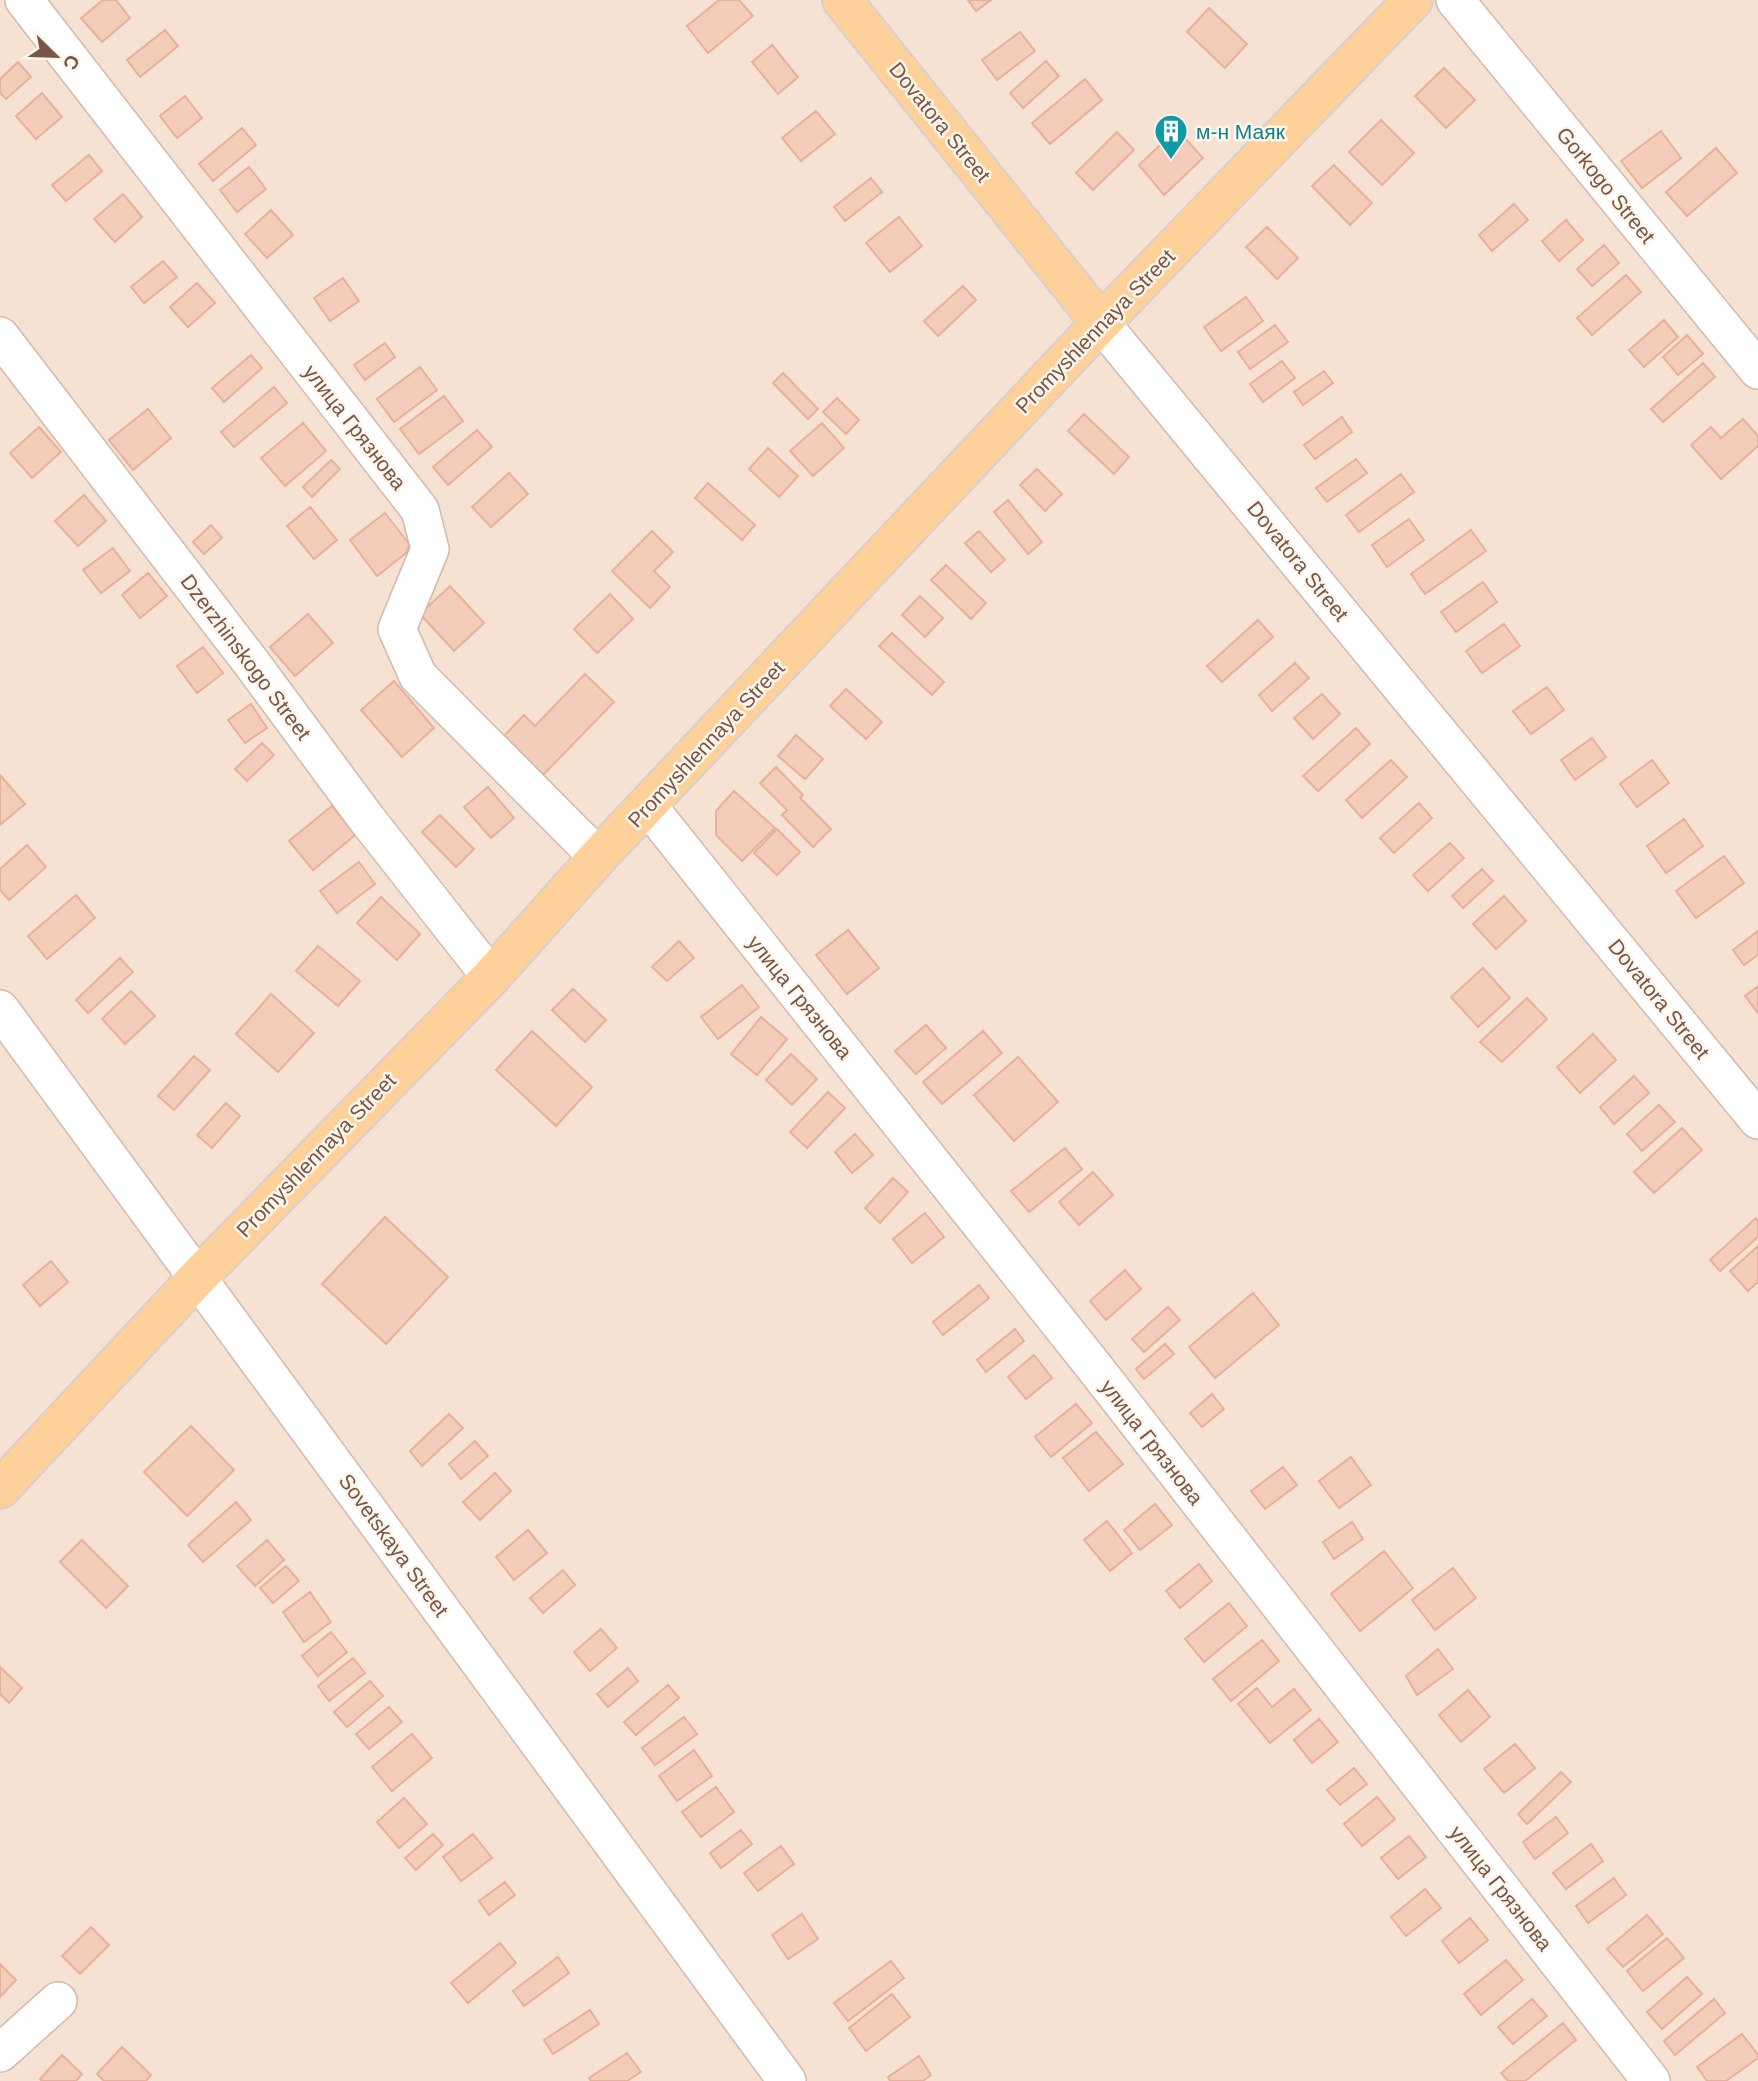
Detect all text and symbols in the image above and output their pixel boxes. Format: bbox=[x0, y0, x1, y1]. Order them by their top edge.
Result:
north arrow bbox=[21, 21, 91, 91]
text: С bbox=[59, 52, 84, 73]
street label: Dovatora Street bbox=[885, 58, 995, 187]
building icon: м-н Маяк bbox=[1152, 112, 1190, 161]
place label: м-н Маяк bbox=[1196, 120, 1286, 143]
street label: Gorkogo Street bbox=[1552, 122, 1660, 248]
street label: Promyshlennaya Street bbox=[1011, 244, 1179, 417]
street label: улица Грязнова bbox=[299, 360, 411, 494]
street label: Dovatora Street bbox=[1243, 497, 1353, 626]
street label: Dzerzhinskogo Street bbox=[176, 570, 316, 744]
street label: Promyshlennaya Street bbox=[623, 656, 789, 832]
street label: улица Грязнова bbox=[743, 931, 857, 1064]
street label: Dovatora Street bbox=[1604, 935, 1714, 1064]
street label: Promyshlennaya Street bbox=[232, 1068, 400, 1241]
street label: улица Грязнова bbox=[1096, 1375, 1208, 1509]
street label: Sovetskaya Street bbox=[335, 1469, 453, 1621]
street label: улица Грязнова bbox=[1445, 1821, 1557, 1955]

